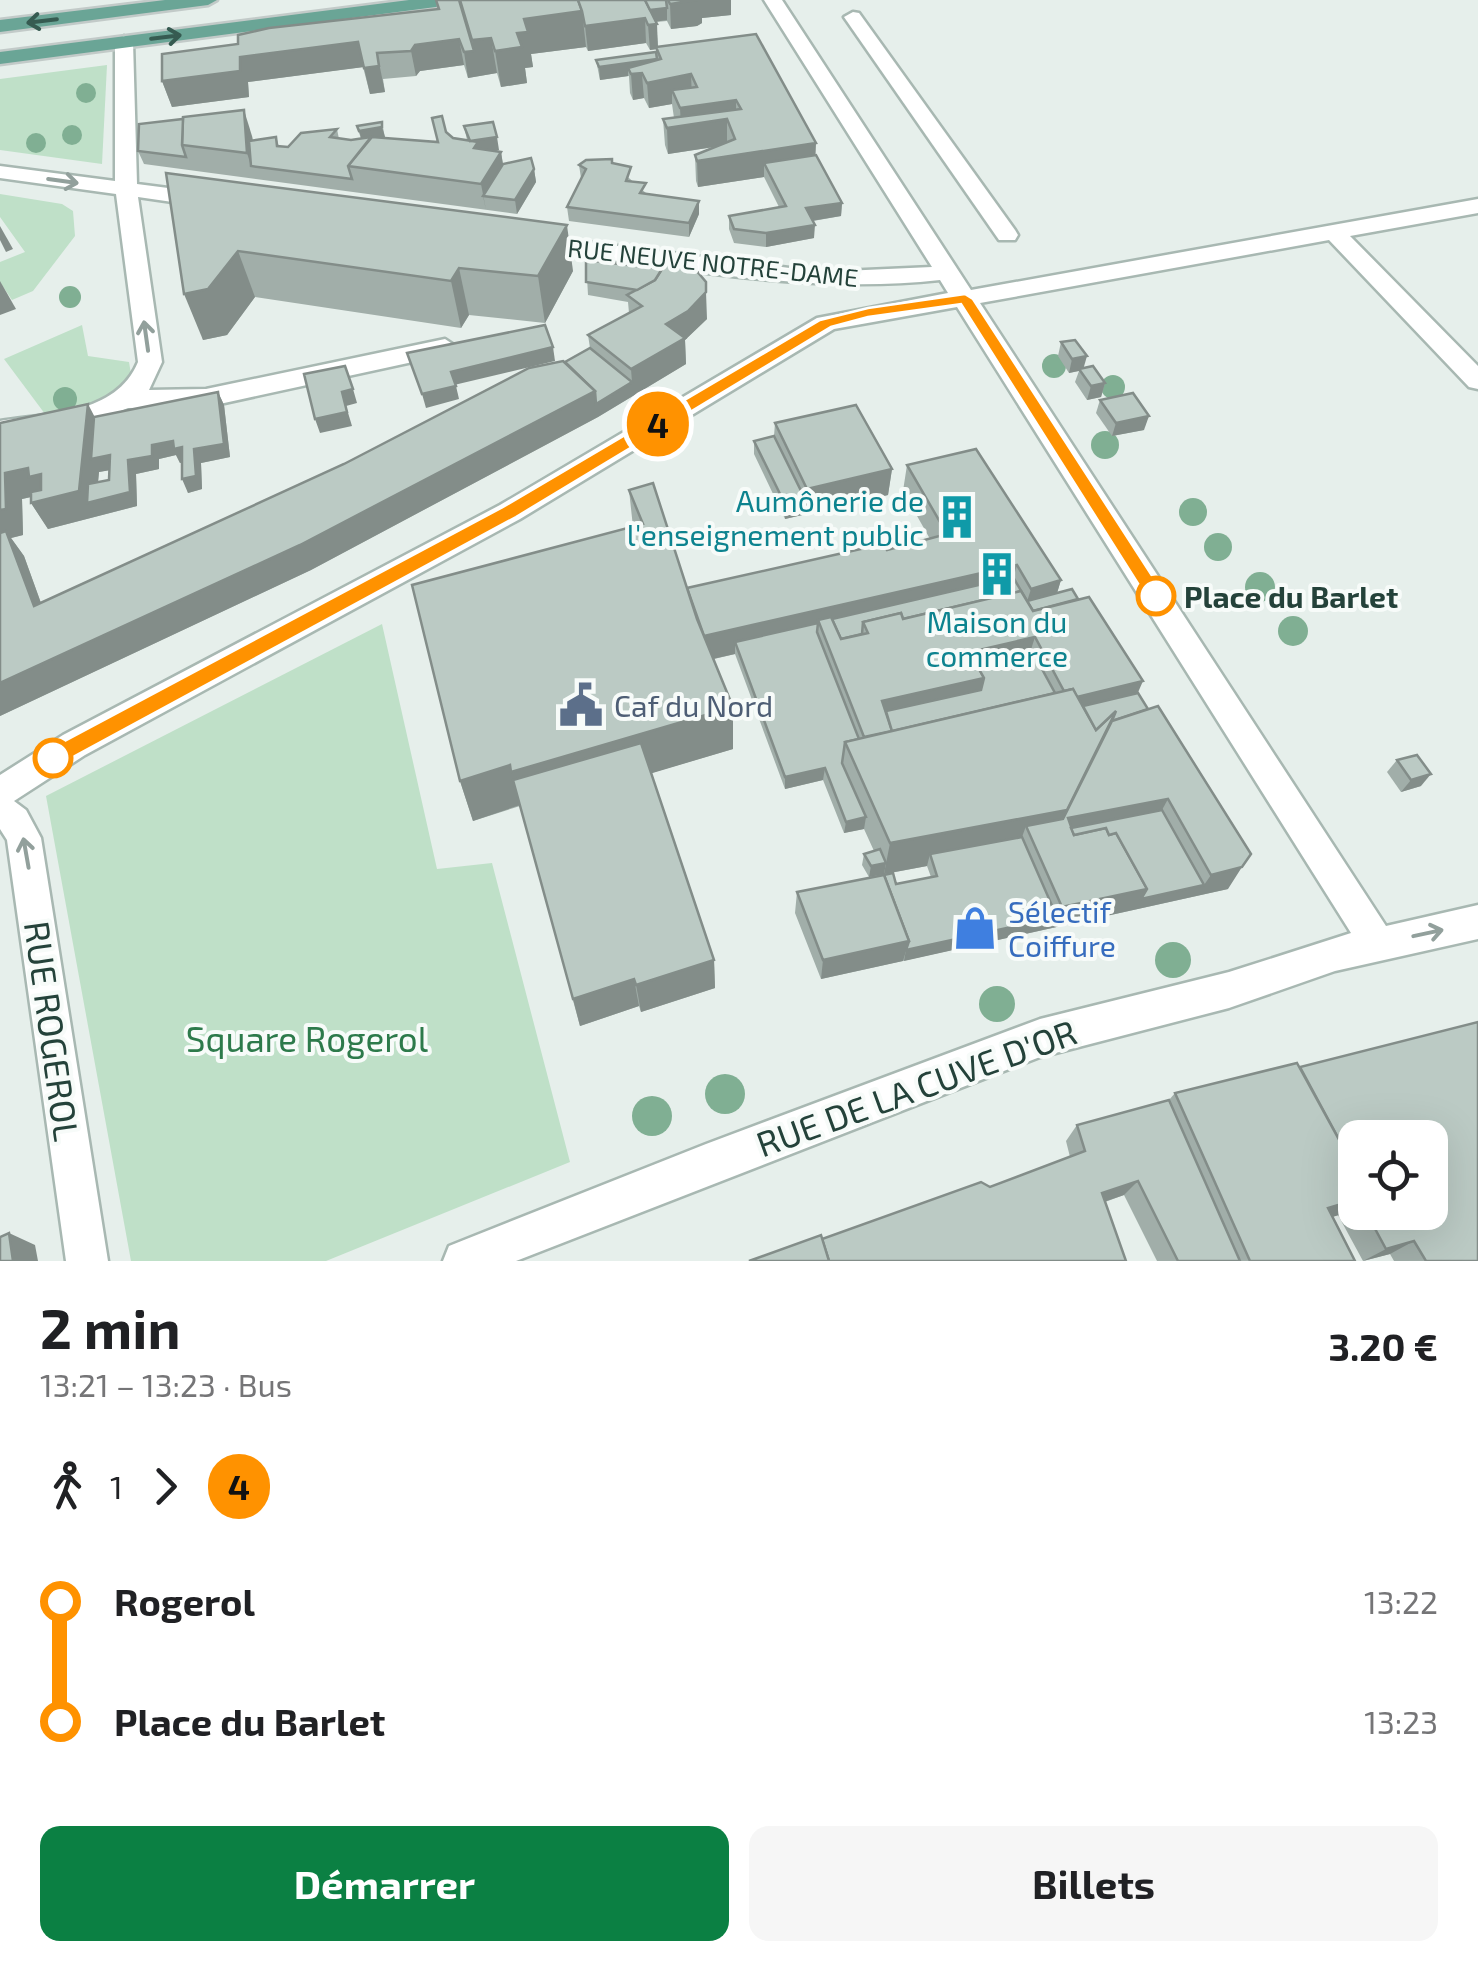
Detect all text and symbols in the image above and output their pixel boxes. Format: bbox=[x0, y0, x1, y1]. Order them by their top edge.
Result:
one-way arrow bbox=[26, 12, 59, 31]
one-way arrow bbox=[149, 27, 182, 46]
one-way arrow bbox=[46, 172, 79, 191]
street label: RUE NEUVE NOTRE-DAME bbox=[566, 232, 860, 292]
one-way arrow bbox=[136, 320, 155, 353]
line badge: 4 bbox=[626, 392, 690, 456]
text: 4 bbox=[647, 403, 669, 445]
place label: Aumônerie de l'enseignement public bbox=[627, 482, 924, 552]
building icon: Aumônerie de l'enseignement public bbox=[933, 493, 981, 541]
building icon: Maison du commerce bbox=[973, 550, 1021, 598]
marker: Place du Barlet bbox=[1137, 577, 1175, 615]
place label: Place du Barlet bbox=[1184, 578, 1398, 614]
place label: Maison du commerce bbox=[926, 603, 1068, 673]
public building icon: Caf du Nord bbox=[557, 681, 605, 729]
place label: Caf du Nord bbox=[614, 687, 773, 723]
unlabelled marker bbox=[34, 739, 72, 777]
one-way arrow bbox=[16, 837, 35, 870]
place label: Sélectif Coiffure bbox=[1008, 893, 1116, 963]
shop icon: Sélectif Coiffure bbox=[951, 904, 999, 952]
street label: RUE ROGEROL bbox=[17, 918, 89, 1144]
one-way arrow bbox=[1411, 922, 1443, 941]
street label: RUE DE LA CUVE D'OR bbox=[750, 1010, 1082, 1164]
park label: Square Rogerol bbox=[186, 1017, 429, 1059]
map controls bbox=[1338, 1120, 1448, 1230]
button: locate bbox=[1338, 1120, 1448, 1230]
text: 2 min bbox=[40, 1294, 181, 1360]
text: 3.20 € bbox=[1329, 1323, 1438, 1369]
text: 13:21 – 13:23 · Bus bbox=[40, 1365, 292, 1403]
icon: walk bbox=[40, 1459, 95, 1514]
icon: forward bbox=[138, 1459, 193, 1514]
text: 4 bbox=[228, 1465, 250, 1507]
text: 1 bbox=[110, 1467, 123, 1505]
text: Rogerol bbox=[114, 1578, 255, 1624]
text: 13:22 bbox=[1364, 1582, 1438, 1620]
text: Place du Barlet bbox=[114, 1698, 385, 1744]
text: 13:23 bbox=[1364, 1702, 1438, 1740]
button: Démarrer bbox=[40, 1826, 729, 1941]
button: Billets bbox=[749, 1826, 1438, 1941]

